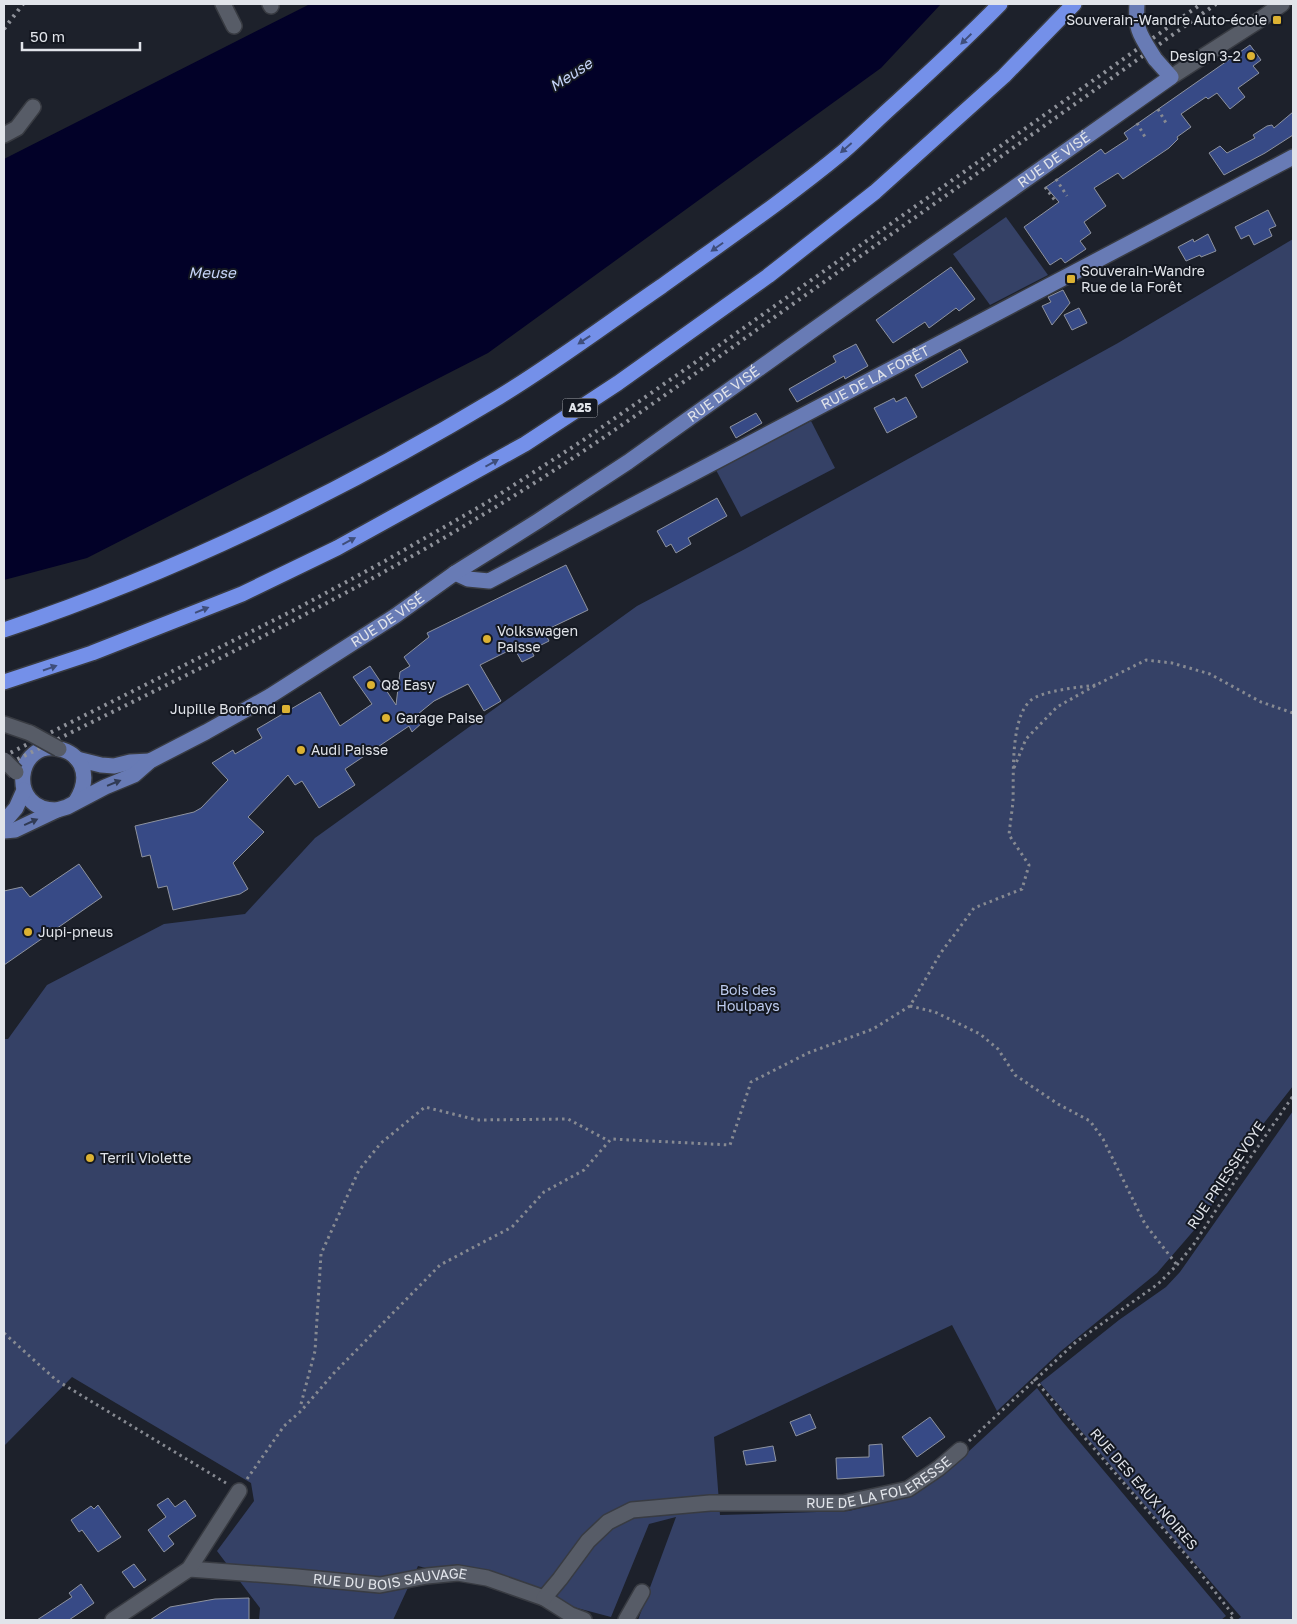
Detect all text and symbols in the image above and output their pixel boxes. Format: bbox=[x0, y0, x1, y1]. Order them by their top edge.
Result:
place label: Souverain-Wandre Auto-école bbox=[1066, 11, 1267, 28]
marker: Souverain-Wandre Auto-école bbox=[1271, 14, 1283, 26]
scale bar bbox=[22, 20, 140, 52]
text: 50 m bbox=[30, 27, 65, 45]
one-way arrow bbox=[961, 33, 973, 45]
place label: Design 3-2 bbox=[1170, 47, 1241, 64]
marker: Design 3-2 bbox=[1245, 50, 1257, 62]
water label: Meuse bbox=[546, 53, 596, 95]
street label: RUE DE VISÉ bbox=[1014, 128, 1093, 191]
one-way arrow bbox=[841, 142, 853, 154]
one-way arrow bbox=[710, 242, 724, 252]
place label: Souverain-Wandre Rue de la Forêt bbox=[1081, 262, 1205, 295]
water label: Meuse bbox=[188, 263, 237, 281]
marker: Souverain-Wandre Rue de la Forêt bbox=[1065, 273, 1077, 285]
one-way arrow bbox=[577, 335, 591, 345]
street label: RUE DE LA FORÊT bbox=[818, 341, 932, 412]
street label: RUE DE VISÉ bbox=[684, 362, 763, 425]
road number: A25 bbox=[562, 398, 598, 418]
one-way arrow bbox=[484, 459, 499, 467]
one-way arrow bbox=[342, 537, 357, 545]
street label: RUE DE VISÉ bbox=[347, 589, 427, 650]
one-way arrow bbox=[195, 605, 209, 613]
place label: Volkswagen Paisse bbox=[497, 622, 578, 655]
marker: Volkswagen Paisse bbox=[481, 633, 493, 645]
one-way arrow bbox=[43, 663, 58, 671]
place label: Q8 Easy bbox=[381, 676, 435, 693]
marker: Q8 Easy bbox=[365, 679, 377, 691]
place label: Jupille Bonfond bbox=[170, 700, 276, 717]
marker: Jupille Bonfond bbox=[280, 703, 292, 715]
place label: Garage Paise bbox=[396, 709, 483, 726]
marker: Garage Paise bbox=[380, 712, 392, 724]
place label: Audi Paisse bbox=[311, 741, 388, 758]
marker: Audi Paisse bbox=[295, 744, 307, 756]
one-way arrow bbox=[107, 779, 122, 787]
one-way arrow bbox=[24, 818, 38, 826]
place label: Jupi-pneus bbox=[38, 923, 113, 940]
marker: Jupi-pneus bbox=[22, 926, 34, 938]
park label: Bois des Houlpays bbox=[716, 981, 780, 1014]
street label: RUE PRIESSEVOYE bbox=[1183, 1118, 1268, 1232]
place label: Terril Violette bbox=[100, 1149, 191, 1166]
marker: Terril Violette bbox=[84, 1152, 96, 1164]
street label: RUE DES EAUX NOIRES bbox=[1087, 1424, 1202, 1553]
street label: RUE DE LA FOLERESSE bbox=[806, 1452, 955, 1511]
street label: RUE DU BOIS SAUVAGE bbox=[312, 1564, 468, 1593]

